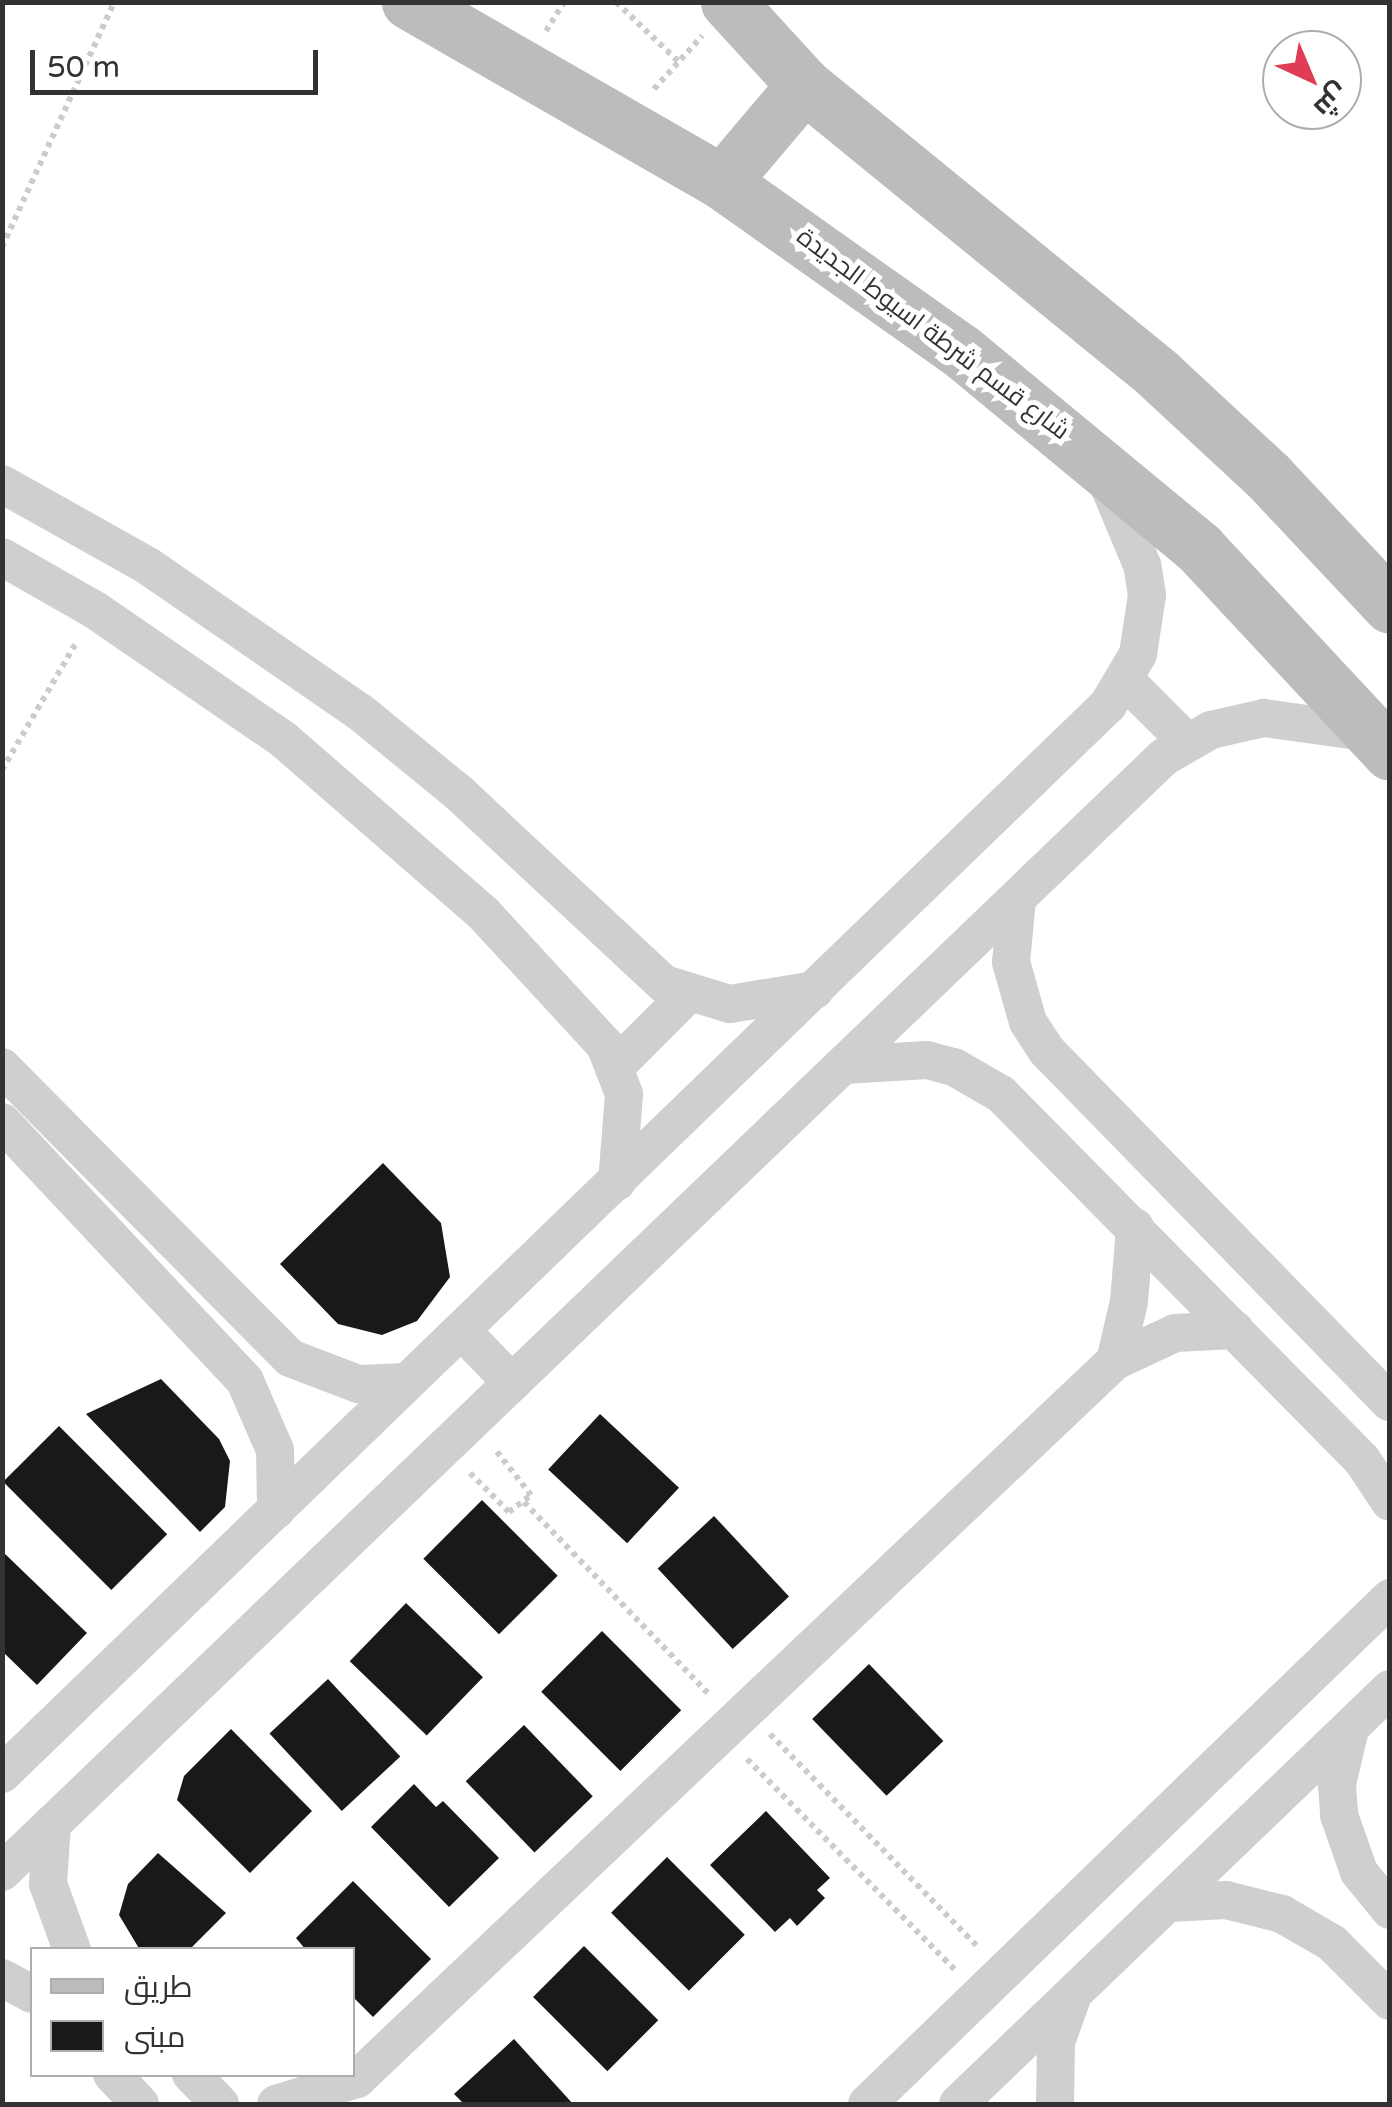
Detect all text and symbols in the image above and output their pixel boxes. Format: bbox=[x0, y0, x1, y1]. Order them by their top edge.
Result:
scale bar bbox=[35, 30, 322, 92]
north arrow bbox=[1262, 30, 1362, 130]
text: 50 m bbox=[47, 49, 120, 86]
text: ش bbox=[1307, 75, 1356, 125]
street label: شارع قسم شرطة اسيوط الجديدة bbox=[791, 222, 1075, 446]
legend bbox=[30, 1947, 355, 2077]
text: طريق bbox=[124, 1969, 193, 2006]
text: مبنى bbox=[124, 2019, 185, 2056]

